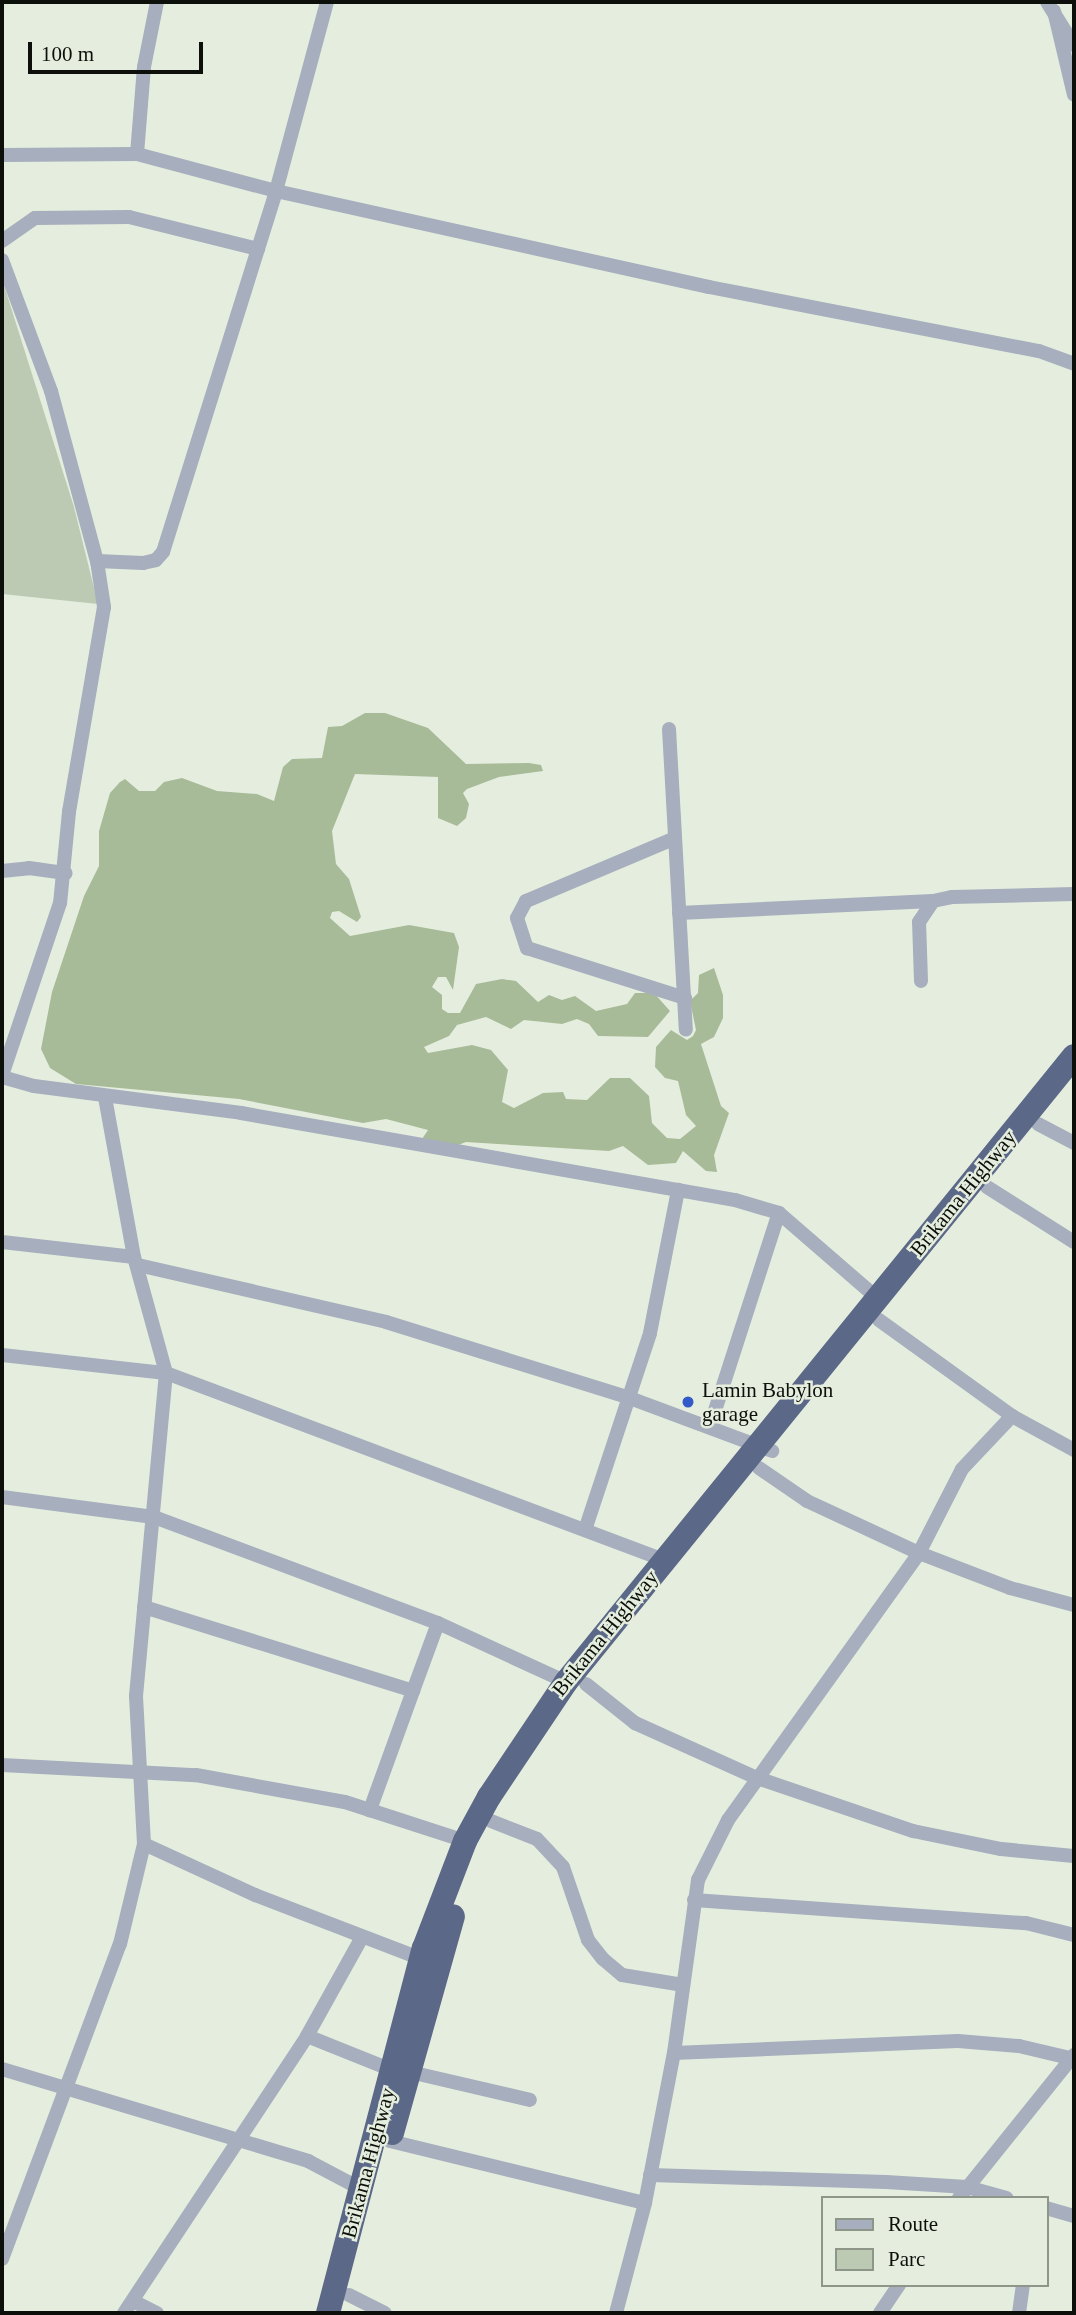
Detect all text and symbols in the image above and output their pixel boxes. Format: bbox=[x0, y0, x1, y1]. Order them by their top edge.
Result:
scale bar bbox=[32, 28, 206, 72]
text: 100 m bbox=[41, 42, 94, 66]
street label: Brikama Highway bbox=[905, 1125, 1021, 1261]
place label: Lamin Babylon garage bbox=[702, 1377, 833, 1427]
marker: Lamin Babylon garage bbox=[680, 1394, 696, 1410]
street label: Brikama Highway bbox=[547, 1565, 663, 1701]
street label: Brikama Highway bbox=[336, 2085, 400, 2241]
legend bbox=[820, 2196, 1048, 2287]
text: Route bbox=[888, 2212, 938, 2236]
text: Parc bbox=[888, 2247, 925, 2271]

